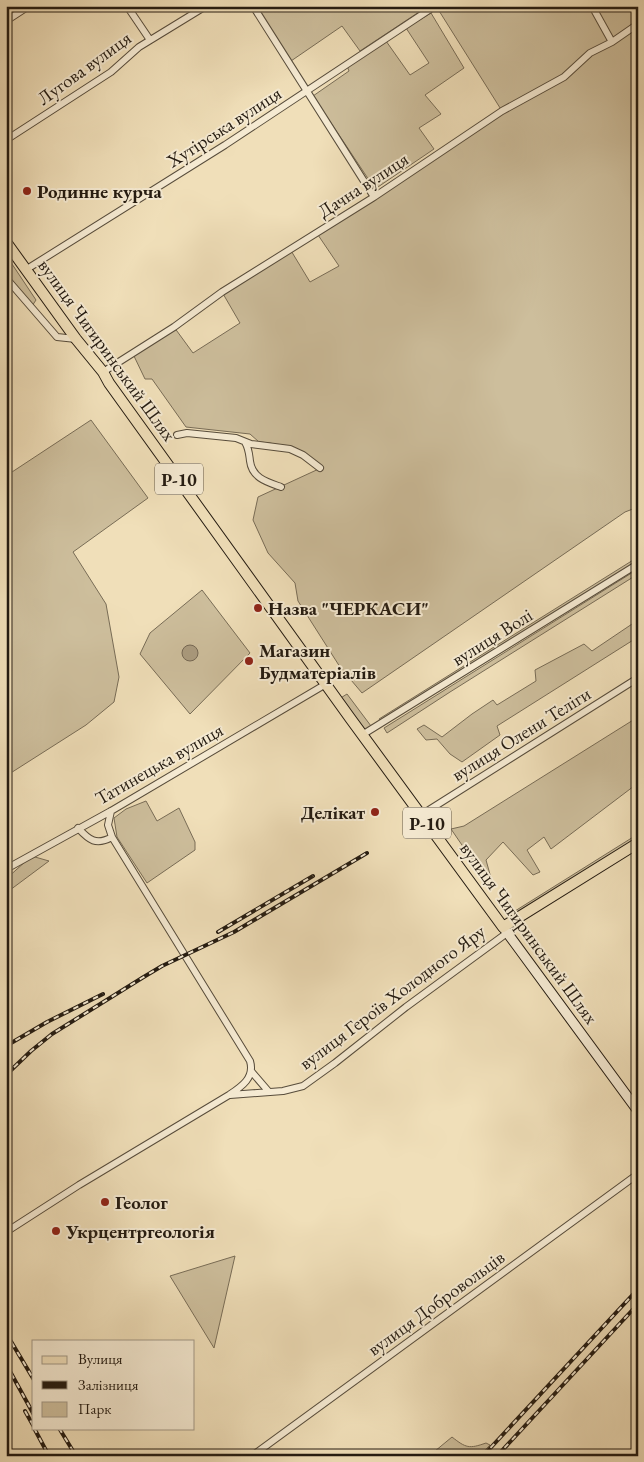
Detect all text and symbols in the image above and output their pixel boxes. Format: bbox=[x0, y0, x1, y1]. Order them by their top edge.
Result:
street label: Лугова вулиця bbox=[32, 25, 136, 111]
street label: Хутірська вулиця bbox=[161, 80, 286, 174]
street label: Дачна вулиця bbox=[313, 146, 414, 224]
place label: Родинне курча bbox=[37, 179, 162, 204]
marker: Родинне курча bbox=[21, 185, 33, 197]
street label: вулиця Чигиринський Шлях bbox=[32, 254, 182, 447]
road number: Р-10 bbox=[155, 464, 203, 494]
place label: Назва "ЧЕРКАСИ" bbox=[268, 596, 429, 621]
marker: Назва "ЧЕРКАСИ" bbox=[252, 602, 264, 614]
street label: вулиця Волі bbox=[447, 602, 537, 672]
place label: Магазин Будматеріалів bbox=[259, 638, 376, 685]
marker: Магазин Будматеріалів bbox=[243, 655, 255, 667]
street label: вулиця Олени Теліги bbox=[447, 681, 595, 787]
street label: Татинецька вулиця bbox=[90, 717, 228, 811]
place label: Делікат bbox=[301, 800, 365, 825]
marker: Делікат bbox=[369, 806, 381, 818]
road number: Р-10 bbox=[403, 808, 451, 838]
street label: вулиця Чигиринський Шлях bbox=[454, 837, 604, 1030]
street label: вулиця Героїв Холодного Яру bbox=[294, 918, 491, 1075]
place label: Геолог bbox=[115, 1190, 168, 1215]
marker: Геолог bbox=[99, 1196, 111, 1208]
place label: Укрцентргеологія bbox=[65, 1219, 215, 1244]
marker: Укрцентргеологія bbox=[50, 1225, 62, 1237]
street label: вулиця Добровольців bbox=[362, 1245, 510, 1361]
legend bbox=[32, 1340, 195, 1430]
text: Вулиця bbox=[78, 1349, 123, 1368]
text: Залізниця bbox=[78, 1375, 139, 1394]
text: Парк bbox=[78, 1399, 111, 1418]

